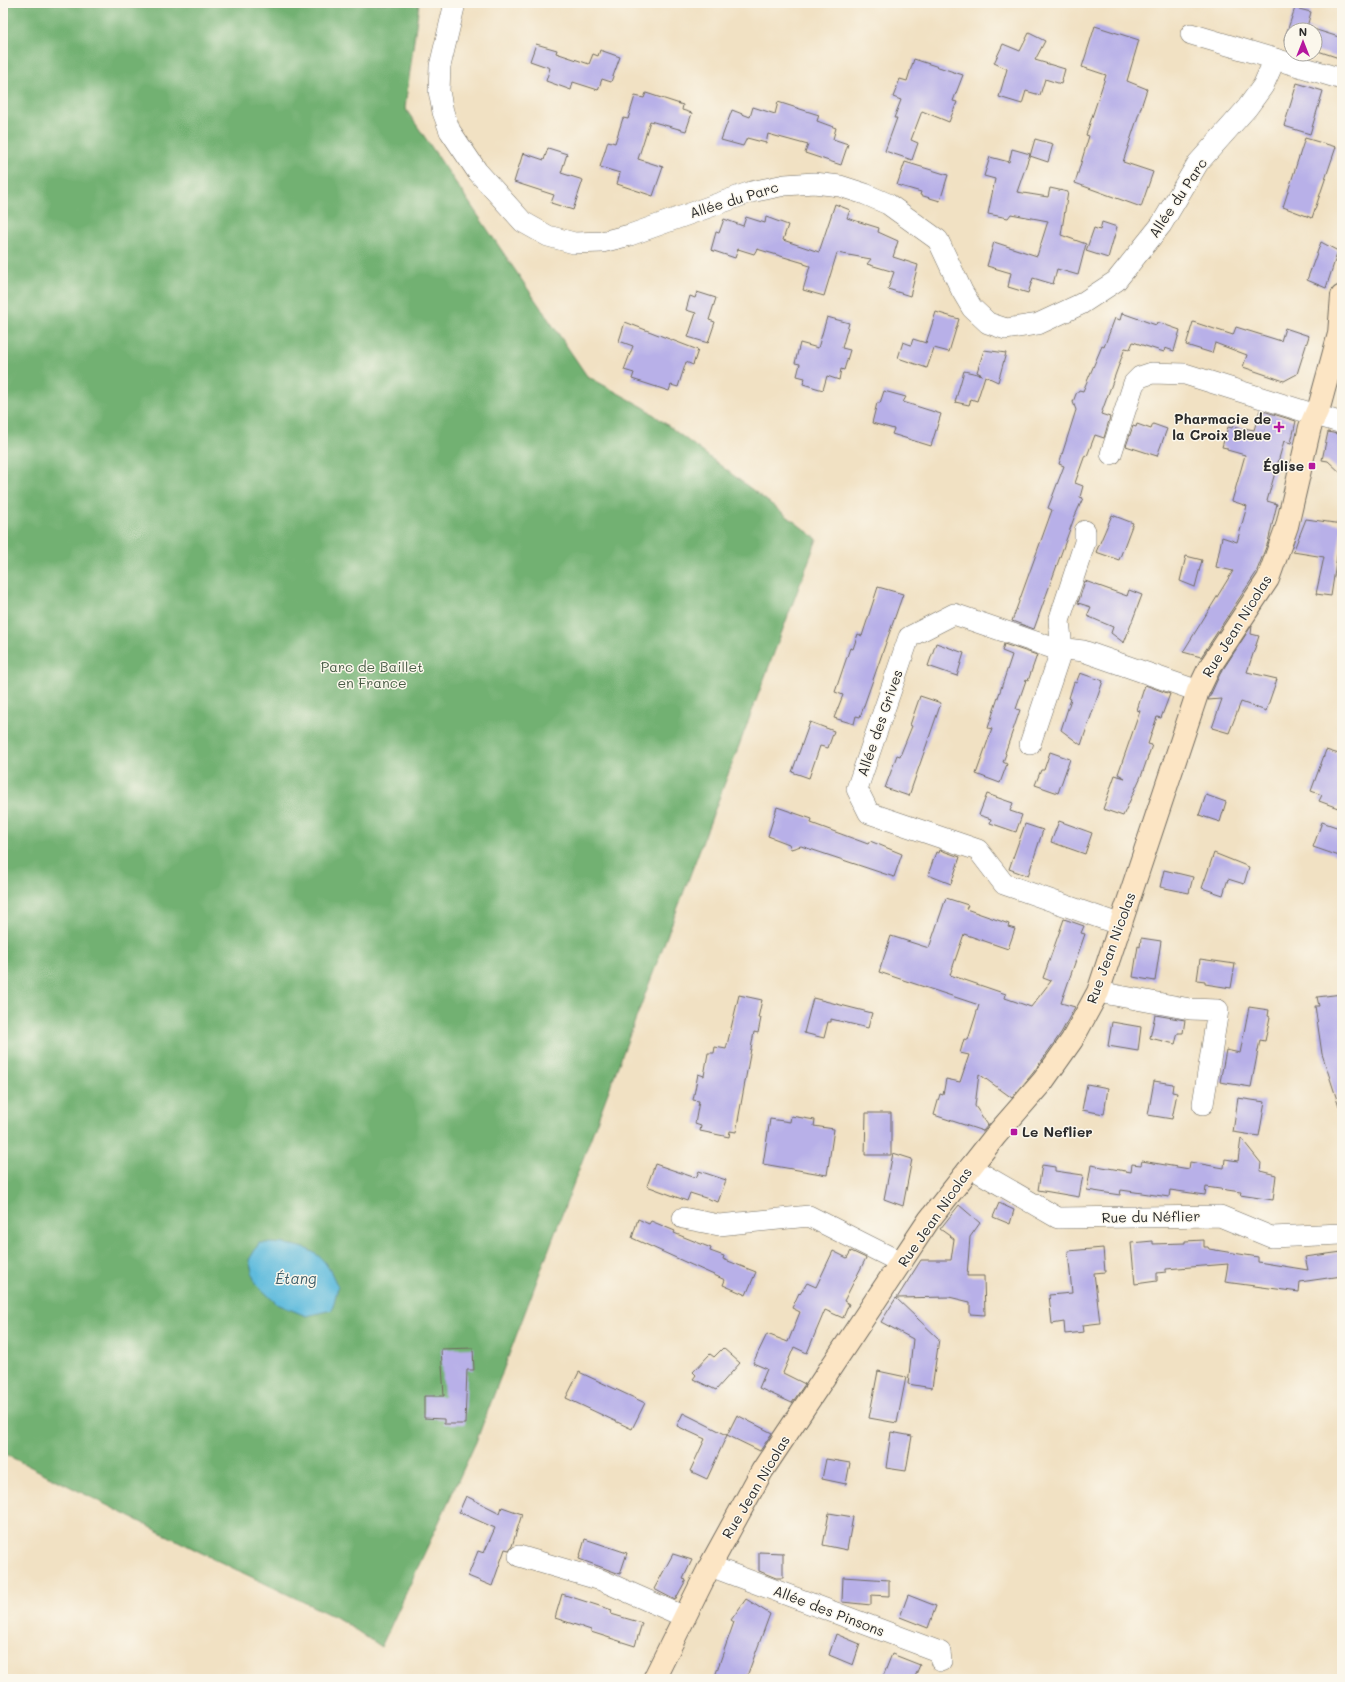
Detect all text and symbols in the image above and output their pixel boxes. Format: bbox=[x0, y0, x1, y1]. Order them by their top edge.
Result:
north arrow bbox=[1283, 22, 1323, 62]
text: N bbox=[1299, 24, 1307, 39]
street label: Allée du Parc bbox=[1144, 154, 1211, 241]
street label: Allée du Parc bbox=[687, 177, 781, 222]
place label: Pharmacie de la Croix Bleue bbox=[1172, 409, 1271, 444]
marker: Pharmacie de la Croix Bleue bbox=[1274, 422, 1284, 432]
place label: Église bbox=[1263, 456, 1304, 475]
marker: Église bbox=[1307, 461, 1317, 471]
street label: Rue Jean Nicolas bbox=[1197, 571, 1276, 680]
park label: Parc de Baillet en France bbox=[321, 657, 423, 692]
street label: Allée des Grives bbox=[852, 667, 907, 779]
street label: Rue Jean Nicolas bbox=[1082, 889, 1140, 1006]
place label: Le Neflier bbox=[1022, 1122, 1093, 1141]
marker: Le Neflier bbox=[1009, 1127, 1019, 1137]
street label: Rue Jean Nicolas bbox=[893, 1163, 976, 1270]
street label: Rue du Néflier bbox=[1101, 1206, 1201, 1227]
water label: Étang bbox=[275, 1268, 317, 1288]
street label: Rue Jean Nicolas bbox=[717, 1432, 794, 1542]
street label: Allée des Pinsons bbox=[771, 1581, 887, 1640]

